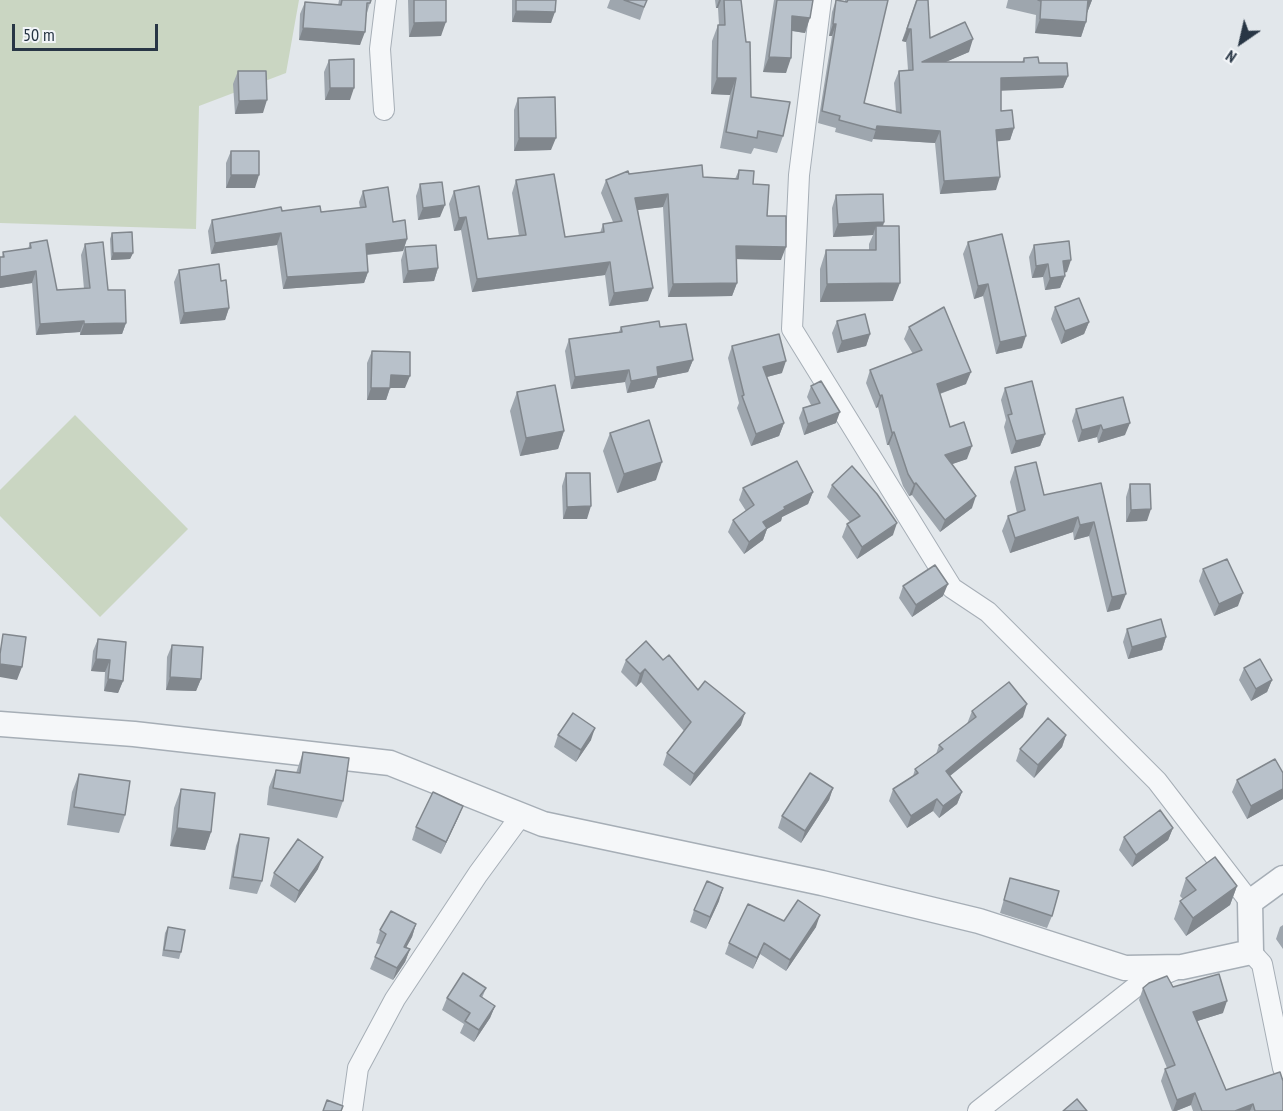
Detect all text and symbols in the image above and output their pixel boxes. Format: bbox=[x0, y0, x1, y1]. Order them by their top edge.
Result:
scale bar bbox=[15, 12, 160, 50]
north arrow bbox=[1211, 12, 1271, 72]
text: 50 m bbox=[23, 23, 55, 46]
text: N bbox=[1222, 46, 1240, 68]

